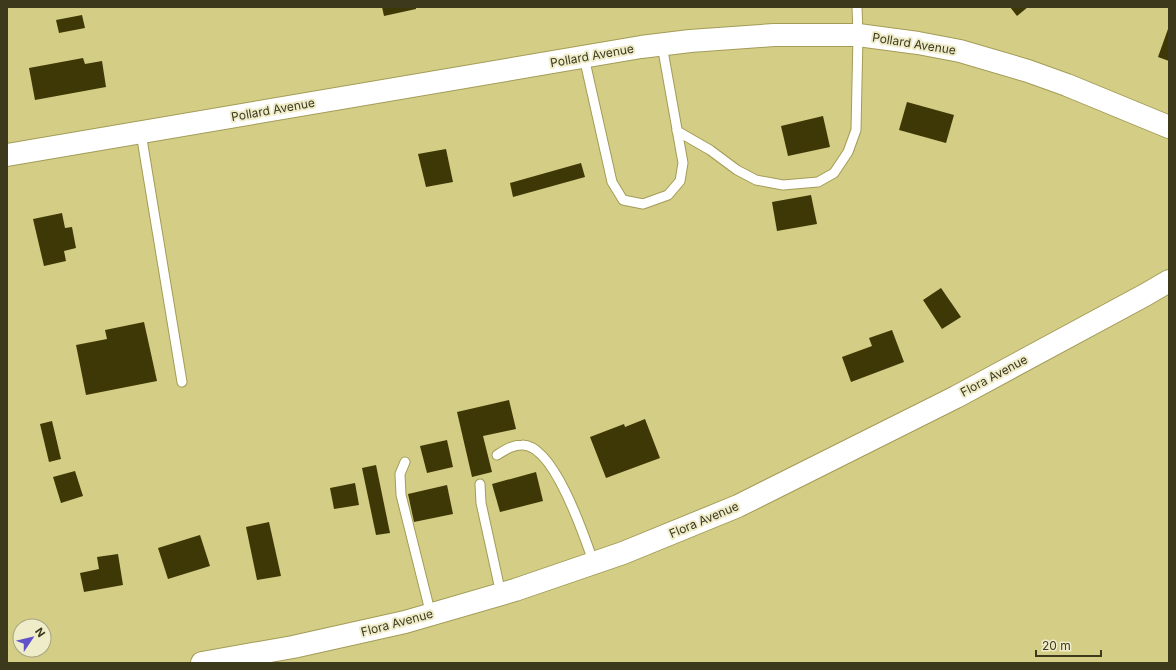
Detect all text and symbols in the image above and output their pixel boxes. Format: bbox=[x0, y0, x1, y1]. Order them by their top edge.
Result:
street label: Pollard Avenue bbox=[871, 29, 957, 58]
street label: Pollard Avenue bbox=[549, 41, 635, 70]
street label: Pollard Avenue bbox=[230, 95, 316, 124]
street label: Flora Avenue bbox=[958, 352, 1030, 400]
street label: Flora Avenue bbox=[667, 498, 741, 541]
street label: Flora Avenue bbox=[359, 606, 435, 639]
north arrow bbox=[12, 618, 52, 658]
text: N bbox=[32, 625, 48, 640]
scale bar bbox=[1036, 632, 1101, 658]
text: 20 m bbox=[1042, 638, 1071, 653]

